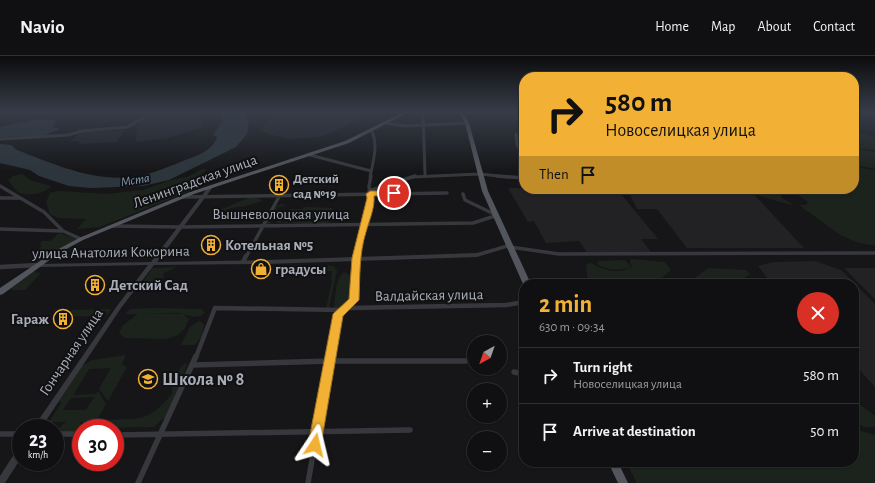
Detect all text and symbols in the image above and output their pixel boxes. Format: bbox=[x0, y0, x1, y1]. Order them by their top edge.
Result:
text: Navio bbox=[20, 18, 65, 37]
text: Home bbox=[655, 20, 689, 34]
text: Map bbox=[711, 20, 735, 34]
text: About bbox=[757, 20, 791, 34]
text: Contact bbox=[813, 20, 855, 34]
icon: right bbox=[539, 88, 591, 140]
text: 580 m bbox=[605, 89, 672, 117]
text: Новоселицкая улица bbox=[605, 122, 756, 140]
street label: Ленинградская улица bbox=[131, 152, 259, 211]
icon: arrive bbox=[577, 164, 599, 186]
text: Then bbox=[539, 167, 569, 182]
water label: Мста bbox=[120, 172, 151, 189]
place label: Детский сад №19 bbox=[293, 173, 339, 201]
building icon: Детский сад №19 bbox=[268, 174, 290, 196]
pin bbox=[377, 176, 411, 210]
icon: arrive bbox=[383, 182, 405, 204]
street label: Вышневолоцкая улица bbox=[212, 207, 350, 222]
building icon: Котельная №5 bbox=[200, 234, 222, 256]
place label: Котельная №5 bbox=[225, 238, 313, 253]
street label: улица Анатолия Кокорина bbox=[31, 244, 190, 261]
shop icon: градусы bbox=[250, 258, 272, 280]
place label: градусы bbox=[275, 262, 326, 277]
building icon: Детский Сад bbox=[84, 274, 106, 296]
place label: Детский Сад bbox=[109, 278, 188, 293]
street label: Валдайская улица bbox=[374, 287, 484, 304]
button: close bbox=[797, 292, 839, 334]
text: 2 min bbox=[539, 293, 592, 317]
street label: Гончарная улица bbox=[37, 306, 106, 398]
building icon: Гараж bbox=[52, 308, 74, 330]
place label: Гараж bbox=[11, 312, 49, 327]
text: 630 m · 09:34 bbox=[539, 321, 605, 334]
north arrow bbox=[467, 335, 507, 375]
map controls bbox=[467, 335, 507, 471]
text: Turn right bbox=[573, 360, 632, 375]
icon: right bbox=[539, 365, 561, 387]
school or university icon: Школа № 8 bbox=[137, 368, 159, 390]
text: 580 m bbox=[803, 368, 839, 383]
place label: Школа № 8 bbox=[162, 371, 244, 389]
text: Новоселицкая улица bbox=[573, 378, 682, 391]
button: + bbox=[467, 383, 507, 423]
speed limit sign: 30 bbox=[72, 419, 124, 471]
icon: arrive bbox=[539, 421, 561, 443]
position arrow bbox=[294, 424, 336, 466]
text: Arrive at destination bbox=[573, 424, 696, 439]
text: 50 m bbox=[810, 424, 839, 439]
text: 23 bbox=[29, 430, 47, 450]
button: − bbox=[467, 431, 507, 471]
text: km/h bbox=[28, 450, 48, 460]

